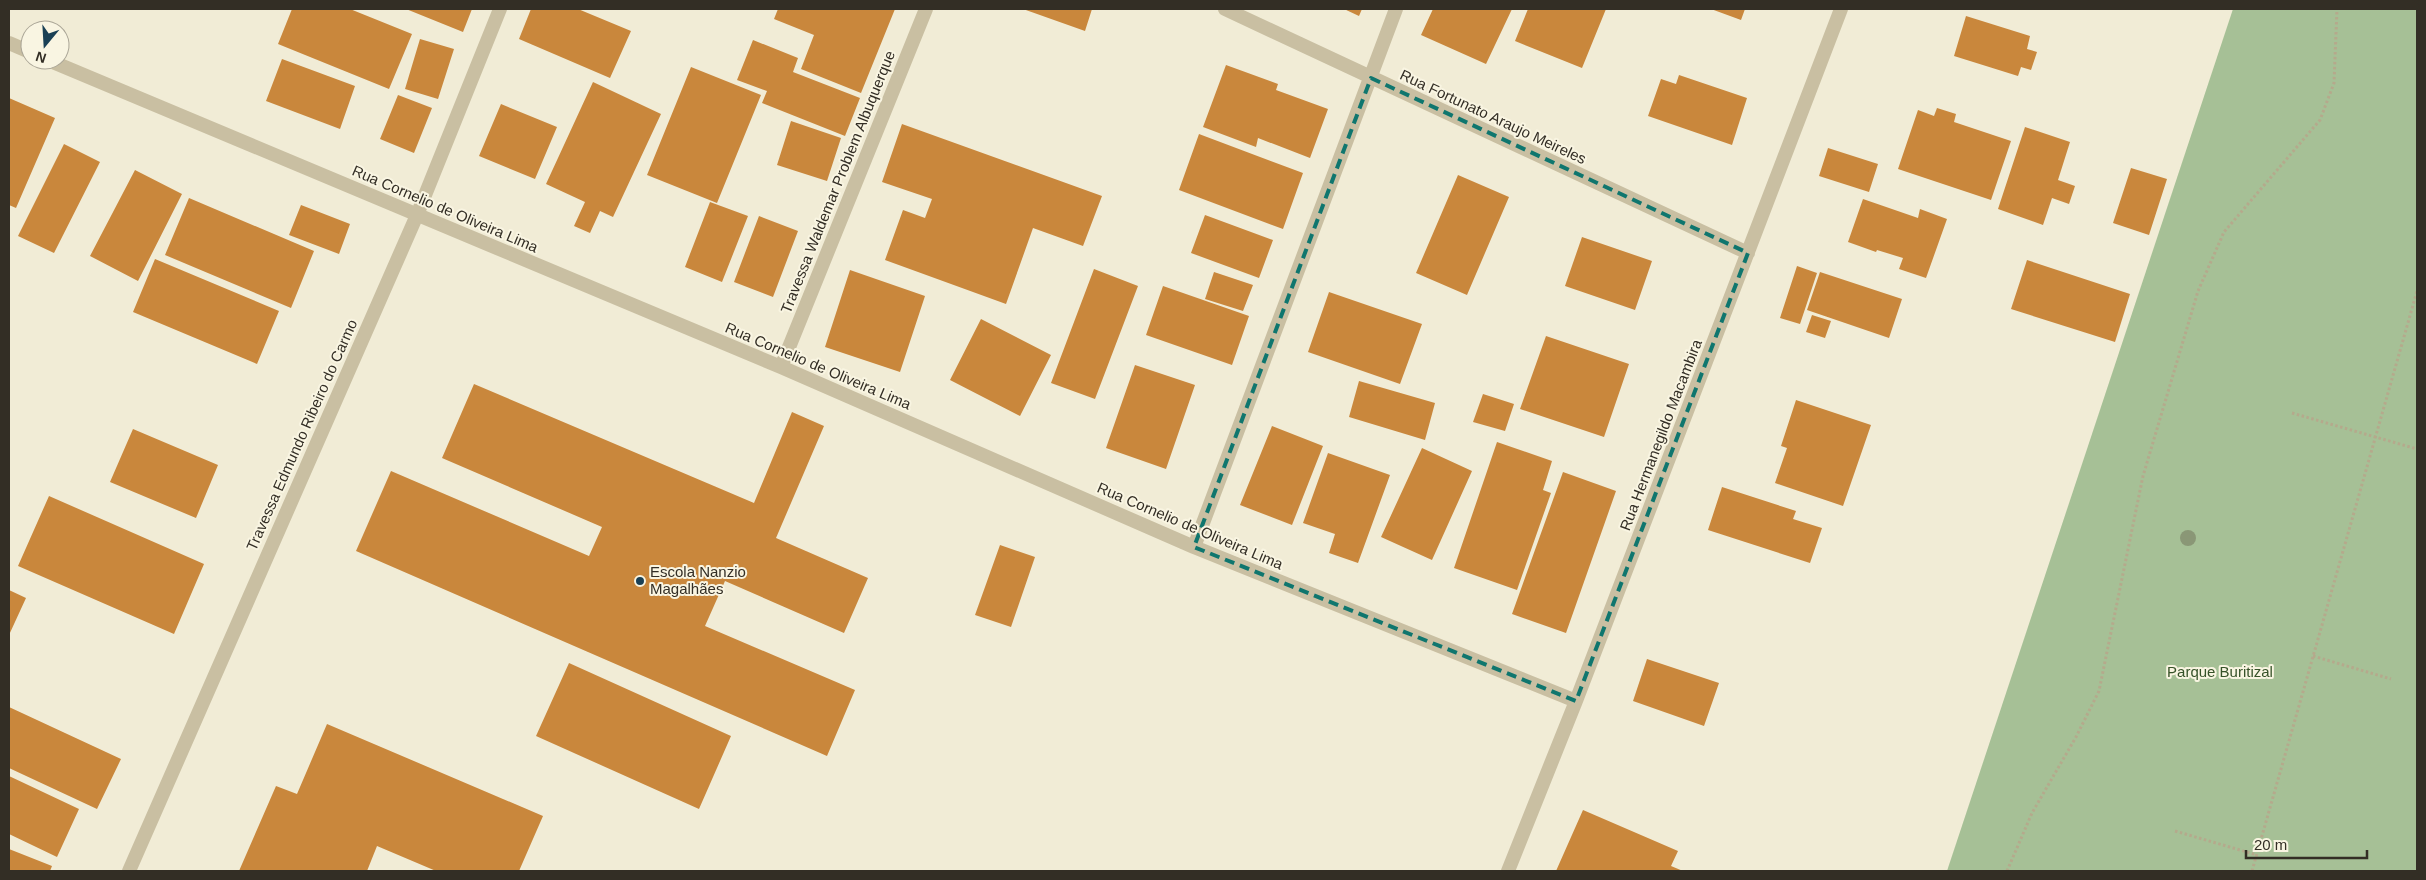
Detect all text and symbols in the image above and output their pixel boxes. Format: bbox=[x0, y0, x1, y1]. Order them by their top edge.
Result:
north arrow bbox=[20, 20, 70, 70]
text: N bbox=[34, 48, 48, 67]
street label: Travessa Waldemar Problem Albuquerque bbox=[777, 48, 898, 316]
street label: Rua Fortunato Araujo Meireles bbox=[1397, 66, 1589, 167]
street label: Rua Cornelio de Oliveira Lima bbox=[350, 162, 541, 256]
street label: Travessa Edmundo Ribeiro do Carmo bbox=[243, 317, 360, 553]
street label: Rua Cornelio de Oliveira Lima bbox=[723, 319, 914, 413]
street label: Rua Hermanegildo Macambira bbox=[1616, 336, 1705, 533]
street label: Rua Cornelio de Oliveira Lima bbox=[1095, 479, 1286, 573]
place label: Escola Nanzio Magalhães bbox=[650, 563, 746, 597]
marker: Escola Nanzio Magalhães bbox=[634, 575, 646, 587]
park label: Parque Buritizal bbox=[2167, 663, 2273, 680]
scale bar bbox=[2246, 828, 2367, 860]
text: 20 m bbox=[2254, 836, 2287, 853]

